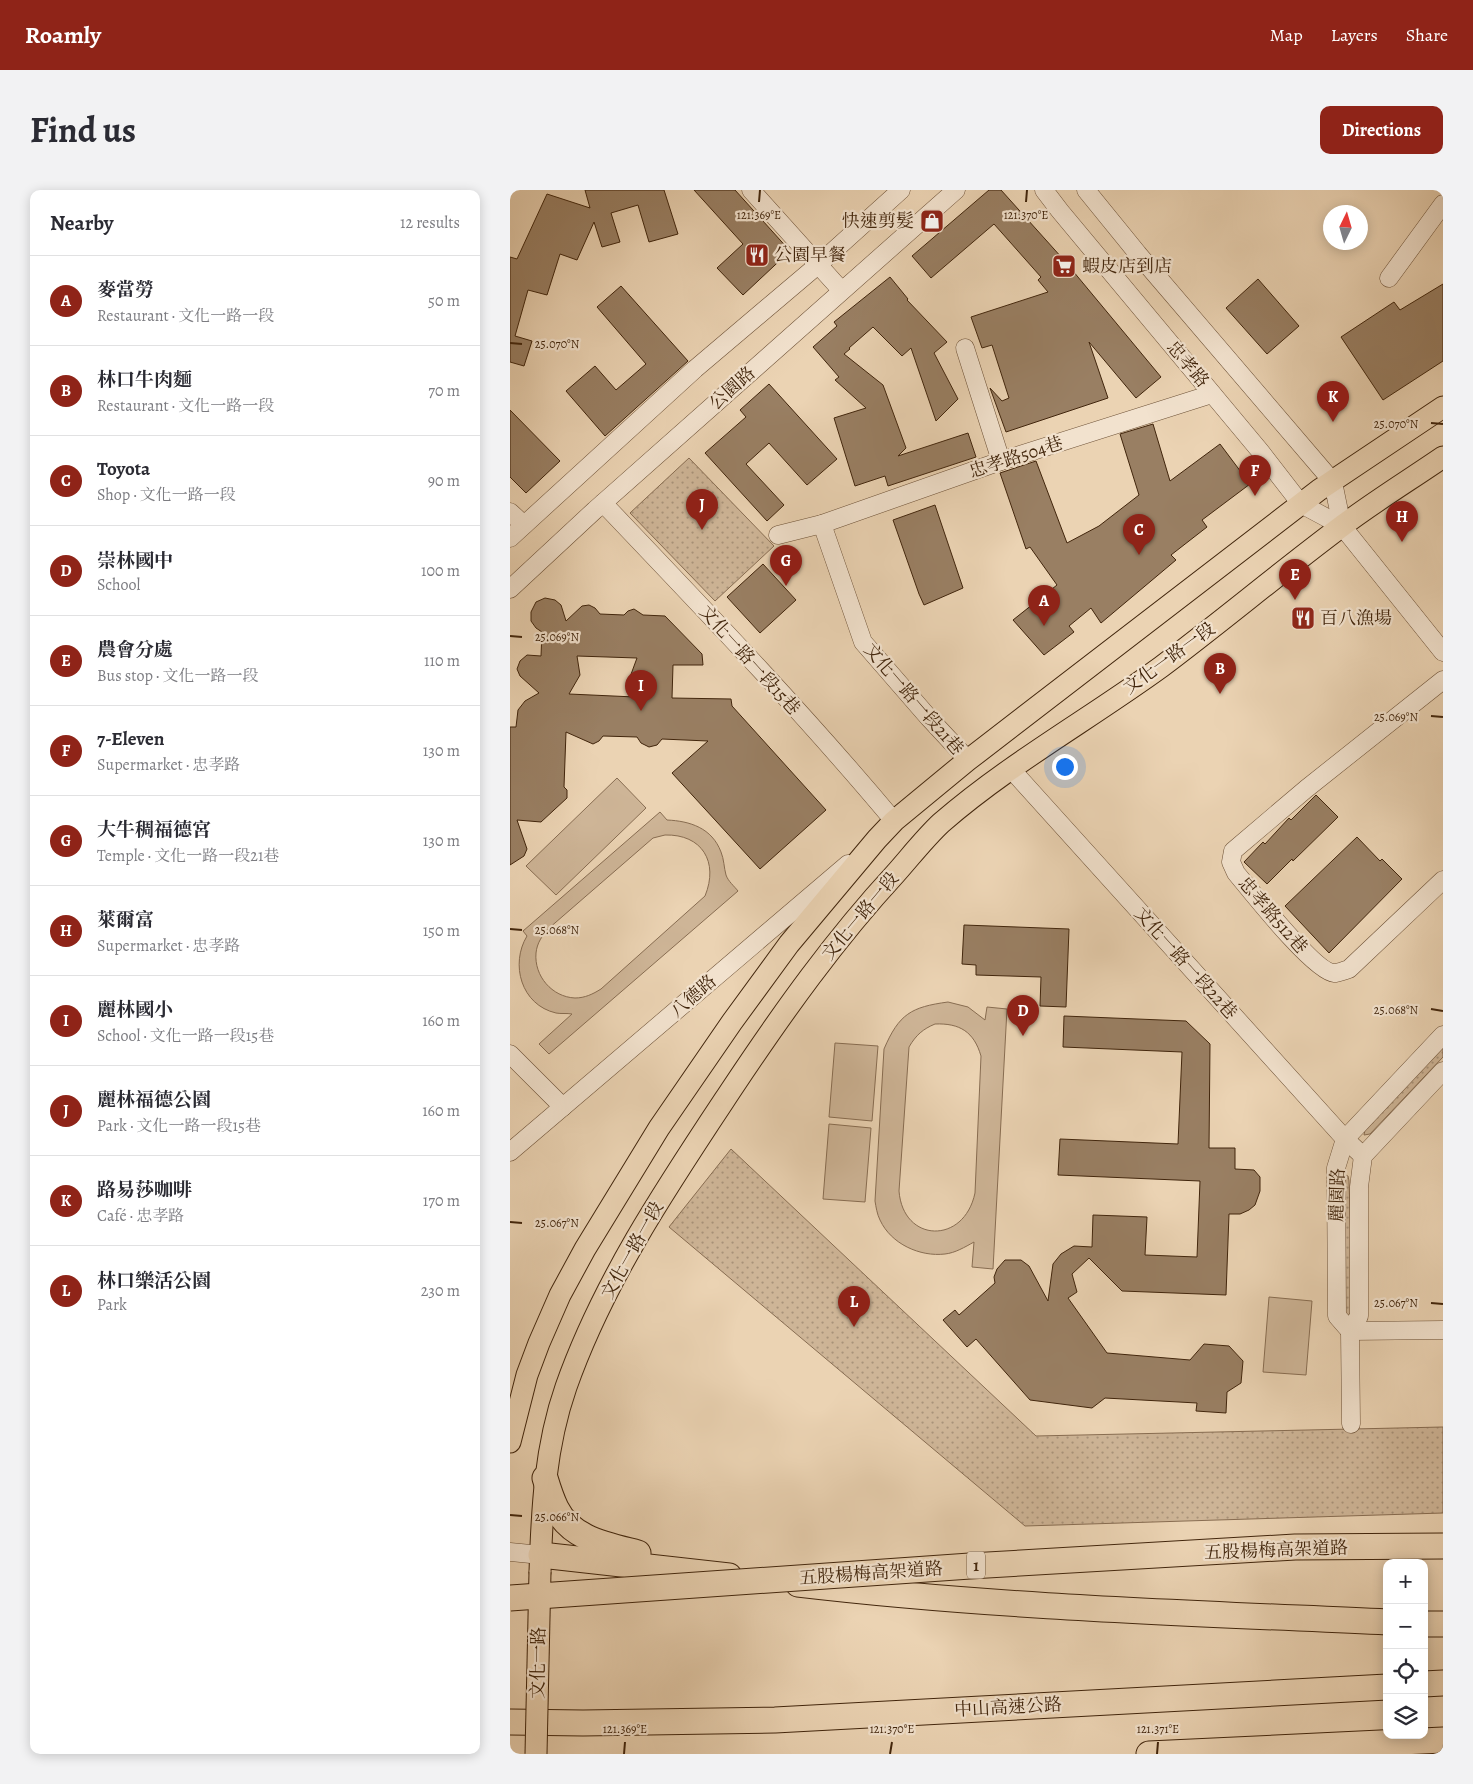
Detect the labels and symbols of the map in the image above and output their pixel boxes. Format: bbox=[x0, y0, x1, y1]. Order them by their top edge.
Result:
north arrow bbox=[1323, 205, 1368, 250]
text: 121.369°E bbox=[737, 207, 781, 223]
text: 121.370°E bbox=[1004, 207, 1048, 223]
shop icon: 快速剪髮 bbox=[919, 208, 945, 234]
place label: 快速剪髮 bbox=[842, 209, 914, 233]
restaurant icon: 公園早餐 bbox=[744, 242, 770, 268]
place label: 公園早餐 bbox=[774, 243, 846, 267]
supermarket icon: 蝦皮店到店 bbox=[1051, 253, 1077, 279]
place label: 蝦皮店到店 bbox=[1082, 254, 1172, 278]
text: 25.070°N bbox=[535, 336, 580, 352]
street label: 忠孝路 bbox=[1161, 336, 1215, 392]
street label: 公園路 bbox=[704, 361, 760, 415]
pin: K bbox=[1317, 381, 1349, 422]
text: 25.070°N bbox=[1374, 416, 1419, 432]
street label: 忠孝路504巷 bbox=[966, 431, 1066, 483]
pin: F bbox=[1239, 455, 1271, 496]
pin: J bbox=[686, 489, 718, 530]
pin: H bbox=[1386, 501, 1418, 542]
pin: C bbox=[1123, 514, 1155, 555]
pin: G bbox=[770, 545, 802, 586]
pin: E bbox=[1279, 559, 1311, 600]
pin: A bbox=[1028, 585, 1060, 626]
street label: 文化一路一段15巷 bbox=[694, 600, 806, 720]
restaurant icon: 百八漁場 bbox=[1290, 605, 1316, 631]
place label: 百八漁場 bbox=[1320, 606, 1392, 630]
street label: 文化一路一段 bbox=[1118, 617, 1220, 699]
text: 25.069°N bbox=[535, 629, 579, 645]
street label: 文化一路一段21巷 bbox=[859, 638, 969, 760]
pin: B bbox=[1204, 653, 1236, 694]
pin: I bbox=[625, 670, 657, 711]
text: 25.069°N bbox=[1374, 709, 1418, 725]
your location bbox=[1052, 754, 1078, 780]
street label: 文化一路一段 bbox=[816, 867, 904, 965]
street label: 忠孝路512巷 bbox=[1233, 871, 1313, 959]
street label: 文化一路一段22巷 bbox=[1129, 902, 1243, 1024]
text: 25.068°N bbox=[535, 922, 580, 938]
street label: 八德路 bbox=[665, 969, 721, 1023]
pin: D bbox=[1007, 995, 1039, 1036]
text: 25.068°N bbox=[1374, 1002, 1419, 1018]
street label: 麗園路 bbox=[1324, 1168, 1350, 1222]
street label: 文化一路一段 bbox=[595, 1197, 669, 1303]
text: 25.067°N bbox=[535, 1215, 579, 1231]
pin: L bbox=[838, 1286, 870, 1327]
text: 25.067°N bbox=[1374, 1295, 1418, 1311]
text: 25.066°N bbox=[535, 1509, 579, 1525]
street label: 五股楊梅高架道路 bbox=[1204, 1535, 1348, 1565]
road number: 1 bbox=[967, 1552, 985, 1578]
street label: 五股楊梅高架道路 bbox=[798, 1556, 944, 1590]
street label: 文化一路 bbox=[525, 1627, 551, 1699]
street label: 中山高速公路 bbox=[953, 1692, 1063, 1722]
text: 121.369°E bbox=[603, 1721, 647, 1737]
text: 121.370°E bbox=[870, 1721, 914, 1737]
text: 121.371°E bbox=[1137, 1721, 1179, 1737]

